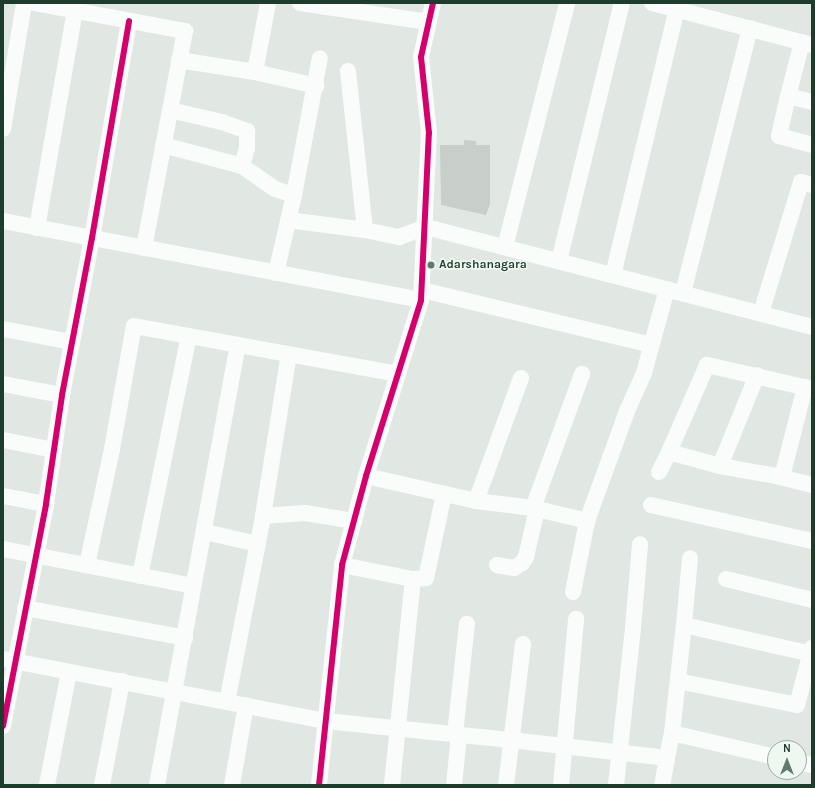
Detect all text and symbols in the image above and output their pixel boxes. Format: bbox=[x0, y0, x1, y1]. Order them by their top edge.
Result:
place label: Adarshanagara bbox=[439, 258, 527, 272]
marker: Adarshanagara bbox=[426, 260, 436, 270]
north arrow bbox=[767, 740, 807, 780]
text: N bbox=[783, 742, 791, 755]

